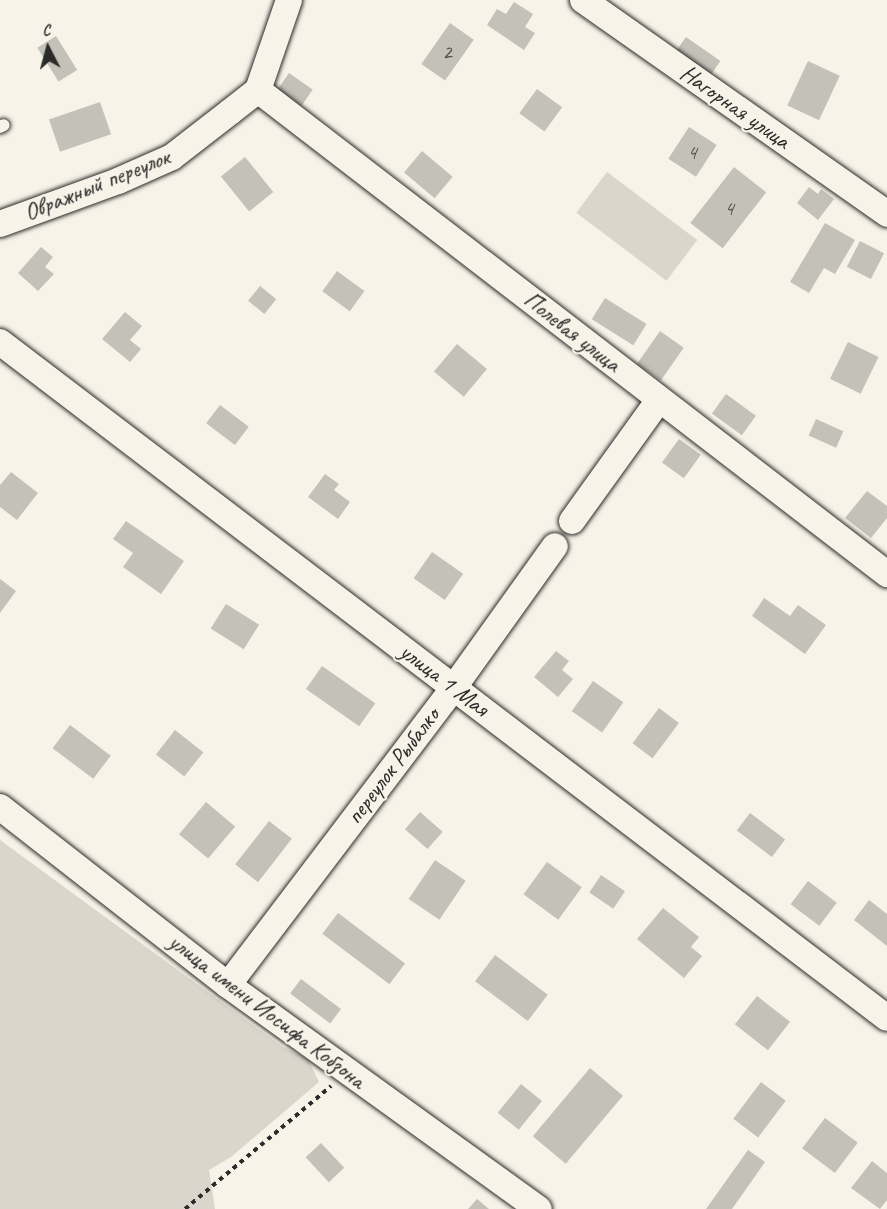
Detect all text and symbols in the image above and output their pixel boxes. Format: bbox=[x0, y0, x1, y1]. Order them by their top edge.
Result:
north arrow bbox=[18, 18, 78, 78]
text: С bbox=[41, 20, 51, 40]
house number: 2 bbox=[442, 39, 452, 65]
street label: Нагорная улица bbox=[674, 58, 796, 156]
house number: 4 bbox=[687, 139, 697, 165]
street label: Овражный переулок bbox=[20, 143, 174, 227]
house number: 4 bbox=[724, 195, 734, 221]
street label: Полевая улица bbox=[517, 285, 627, 379]
street label: улица 1 Мая bbox=[394, 637, 494, 723]
street label: переулок Рыбалко bbox=[340, 702, 446, 830]
street label: улица имени Иосифа Кобзона bbox=[164, 928, 370, 1094]

